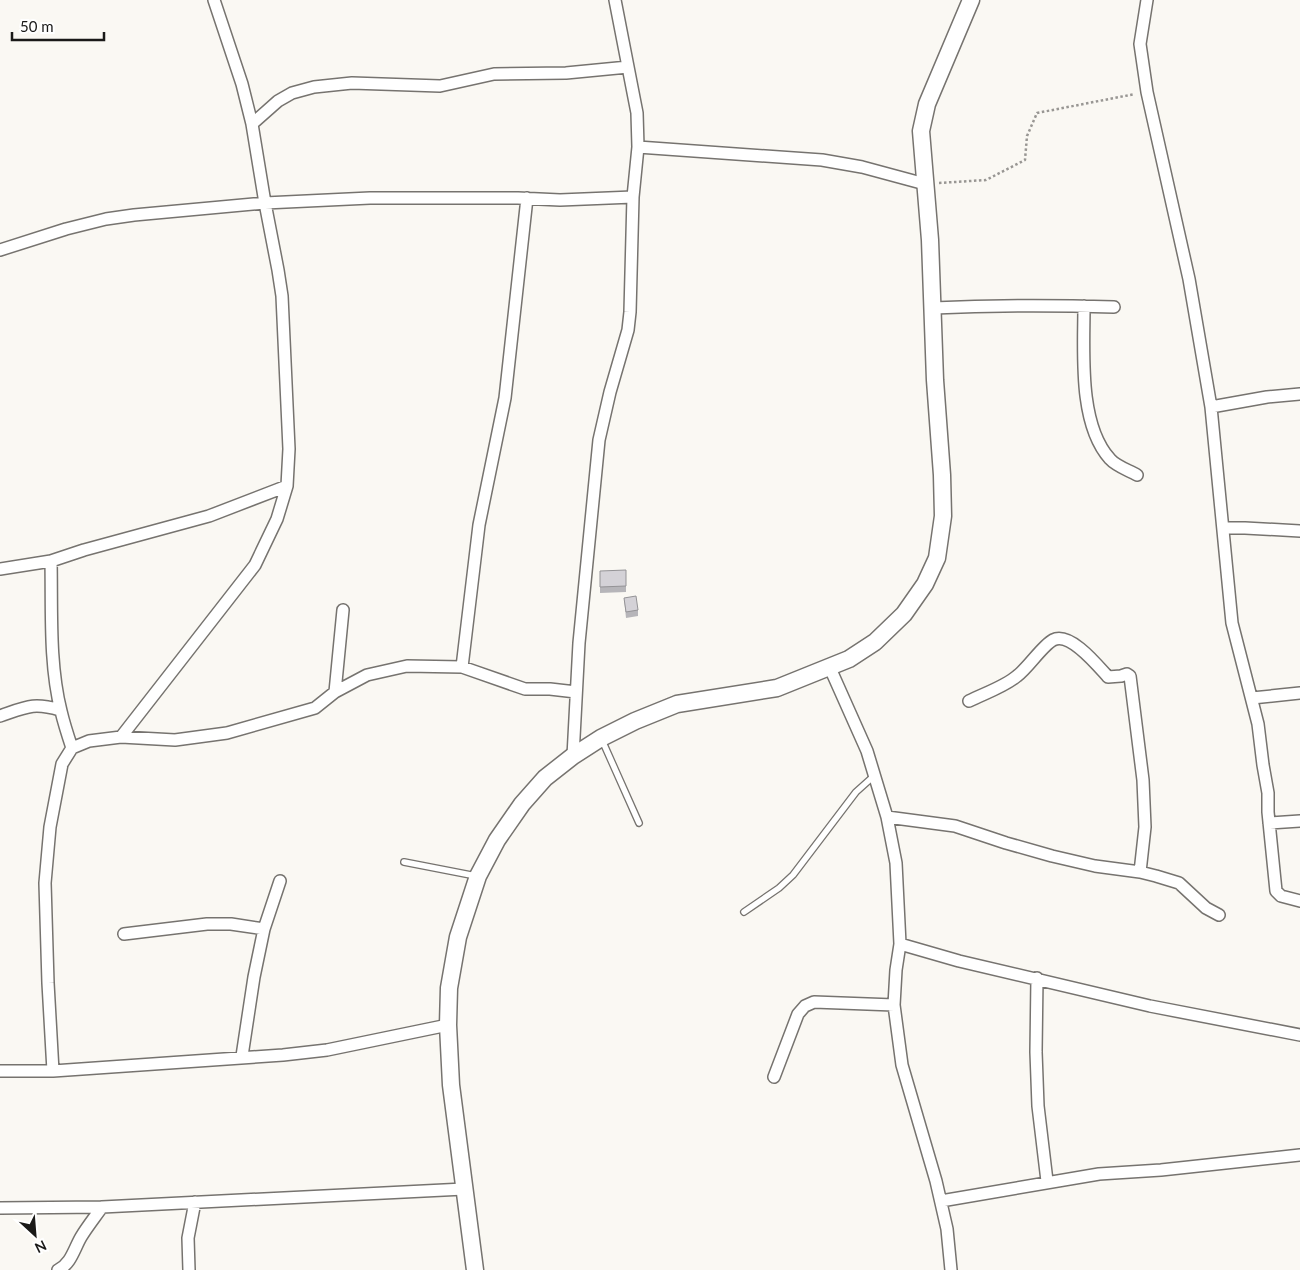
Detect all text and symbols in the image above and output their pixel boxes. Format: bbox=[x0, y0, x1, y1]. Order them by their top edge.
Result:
scale bar bbox=[12, 10, 105, 42]
text: 50 m bbox=[20, 17, 54, 35]
north arrow bbox=[10, 1210, 60, 1260]
text: N bbox=[32, 1237, 49, 1257]

